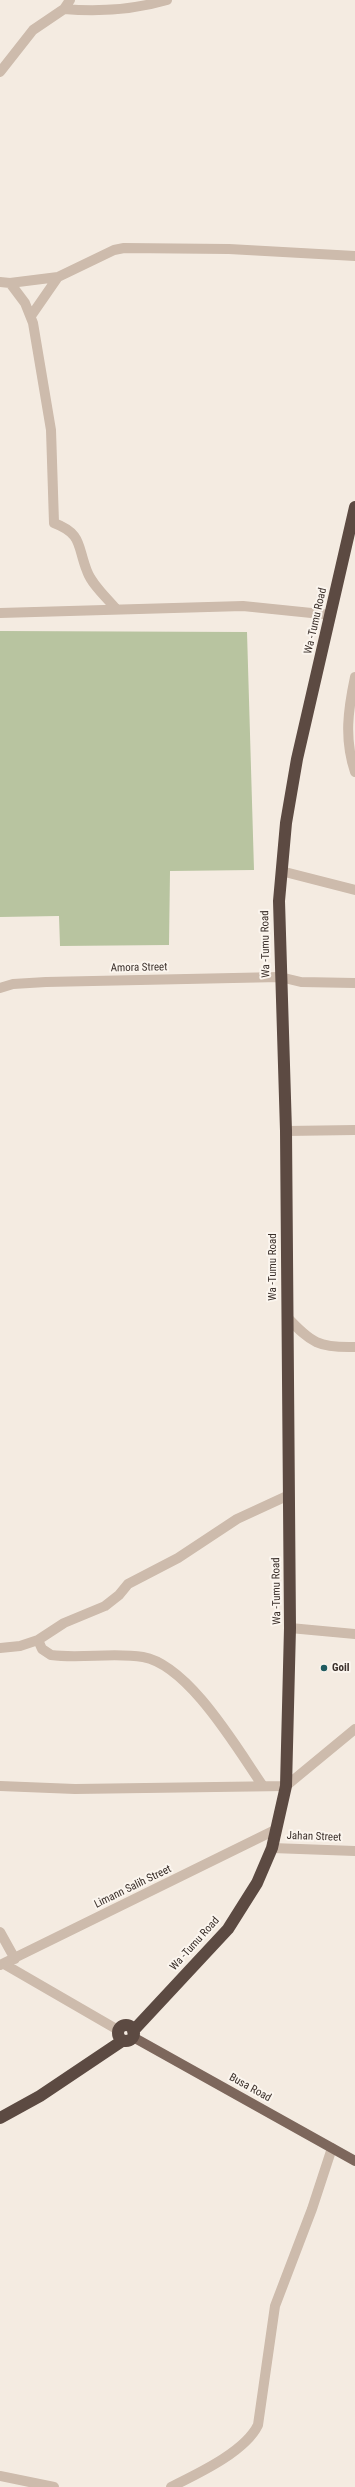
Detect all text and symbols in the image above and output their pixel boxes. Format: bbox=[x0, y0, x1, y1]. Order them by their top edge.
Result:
street label: Wa -Tumu Road bbox=[302, 587, 330, 655]
street label: Wa -Tumu Road bbox=[259, 910, 273, 978]
street label: Amora Street bbox=[110, 961, 168, 975]
street label: Wa -Tumu Road bbox=[266, 1233, 280, 1301]
street label: Wa -Tumu Road bbox=[270, 1557, 284, 1625]
place label: Goil bbox=[332, 1661, 349, 1675]
marker: Goil bbox=[319, 1663, 329, 1673]
street label: Jahan Street bbox=[286, 1829, 342, 1845]
street label: Limann Salih Street bbox=[92, 1863, 174, 1911]
street label: Wa -Tumu Road bbox=[168, 1915, 222, 1973]
street label: Busa Road bbox=[227, 2071, 273, 2105]

